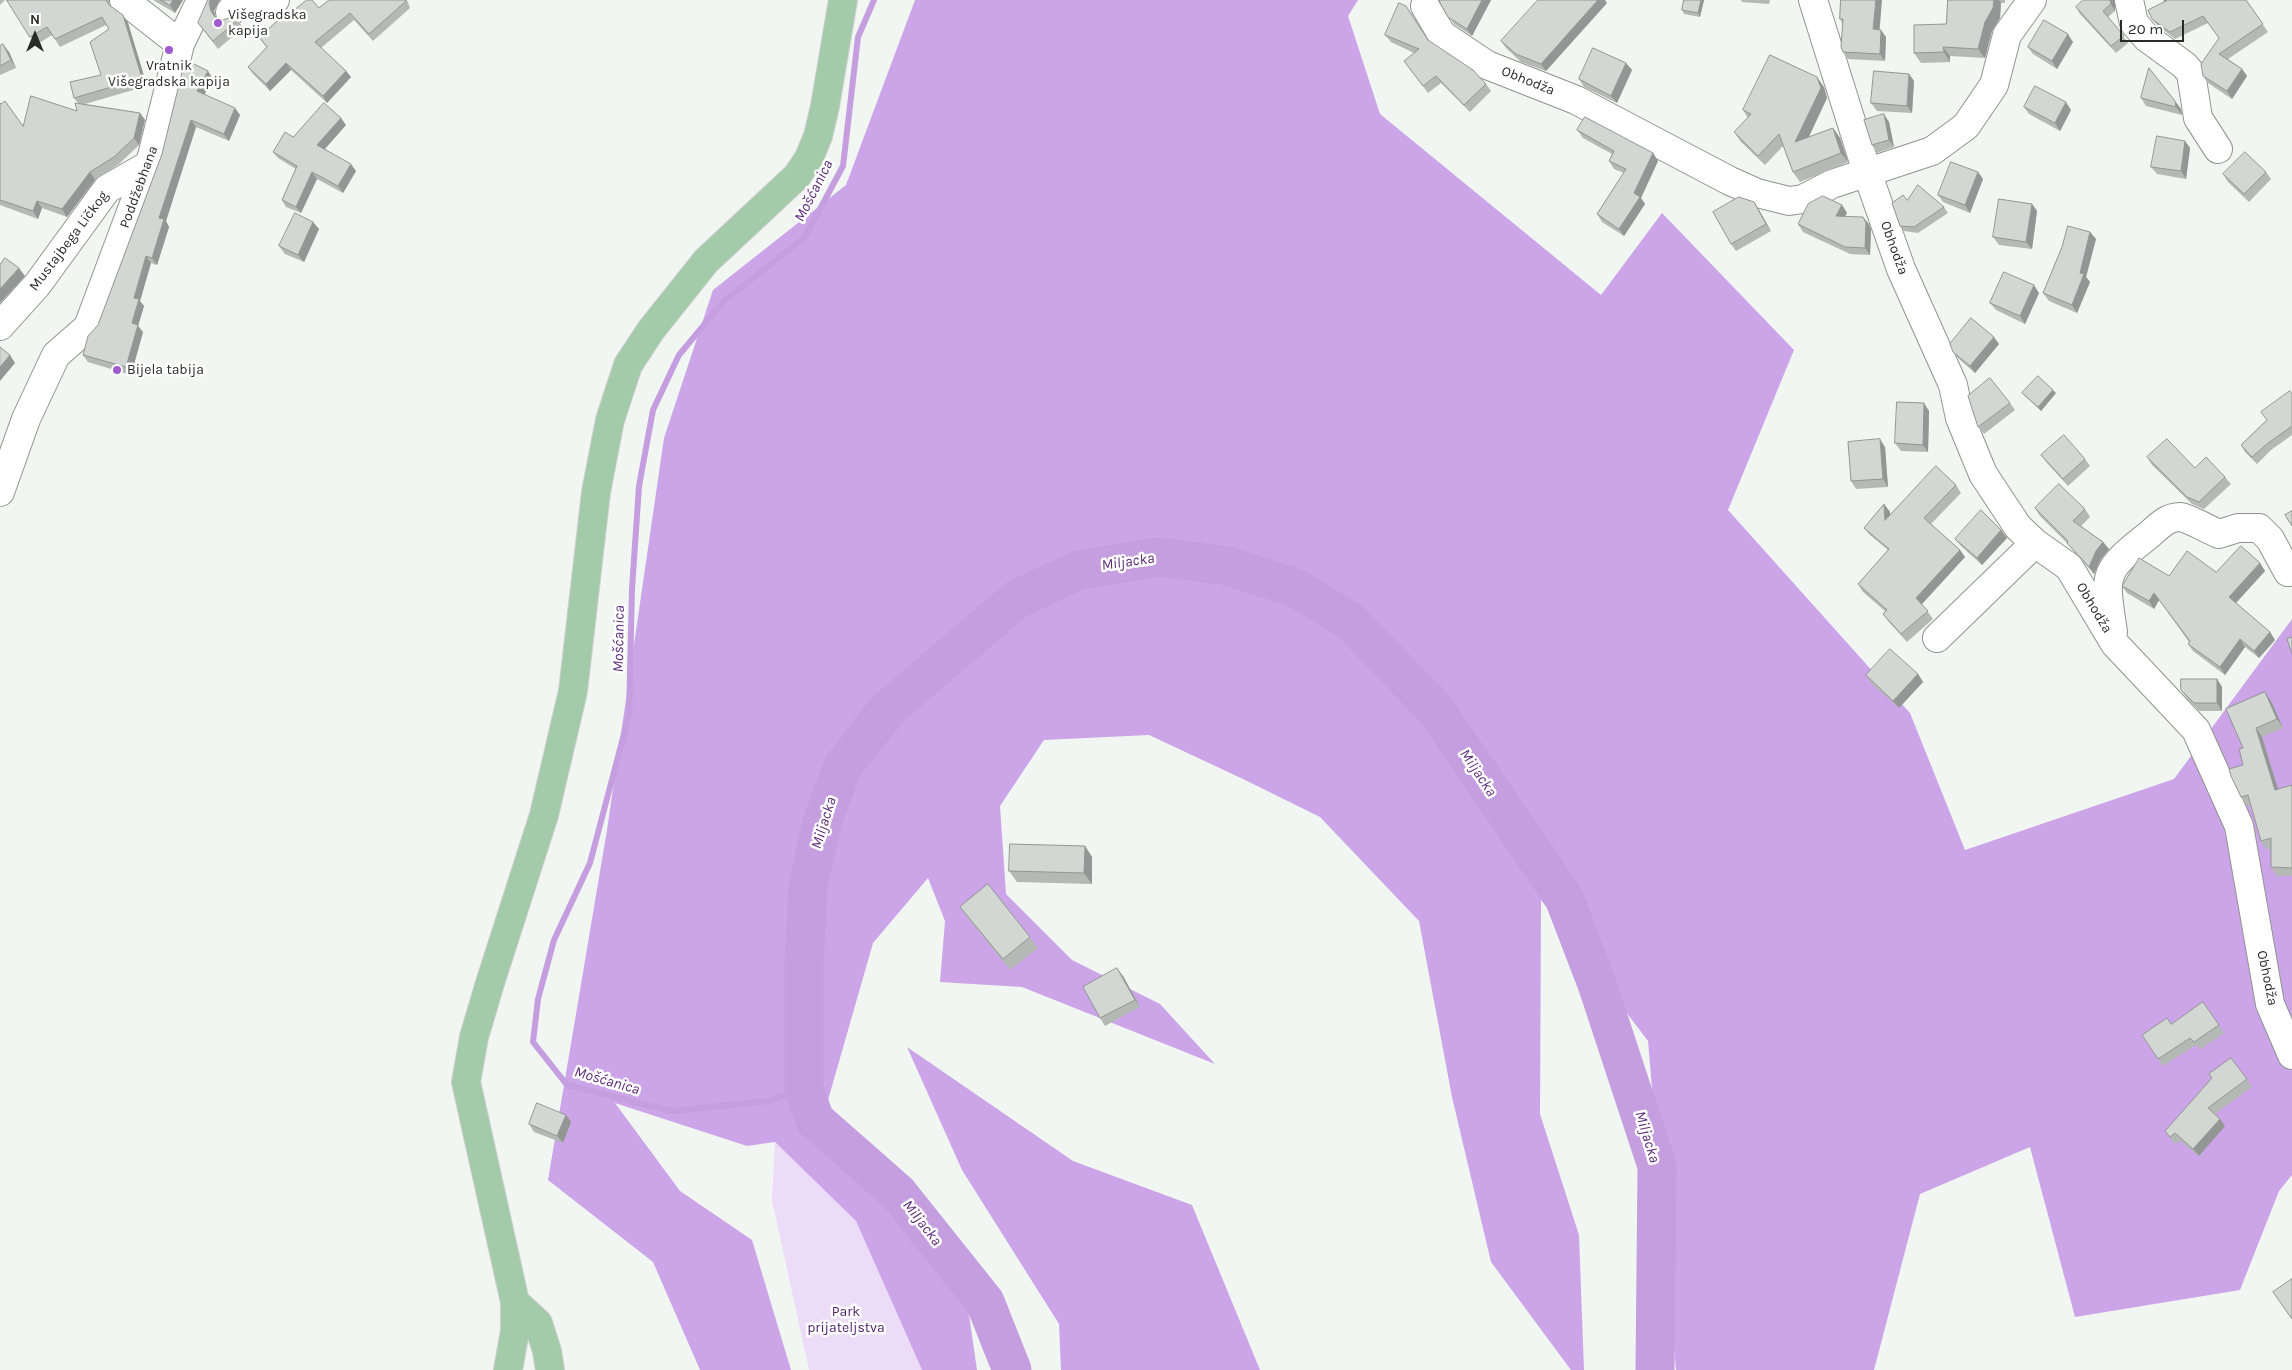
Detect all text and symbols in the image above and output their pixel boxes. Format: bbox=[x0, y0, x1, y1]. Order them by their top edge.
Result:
place label: Višegradska kapija bbox=[228, 7, 307, 40]
north arrow bbox=[10, 10, 60, 60]
scale bar bbox=[2122, 10, 2186, 42]
text: N bbox=[30, 11, 40, 28]
marker: Višegradska kapija bbox=[212, 17, 224, 29]
text: 20 m bbox=[2128, 20, 2163, 38]
marker: Vratnik Višegradska kapija bbox=[163, 44, 175, 56]
place label: Vratnik Višegradska kapija bbox=[108, 58, 230, 90]
street label: Obhodža bbox=[1499, 63, 1557, 99]
street label: Poddžebhana bbox=[116, 144, 162, 230]
water label: Mošćanica bbox=[791, 157, 837, 225]
street label: Mustajbega Ličkog bbox=[26, 188, 112, 294]
street label: Obhodža bbox=[1877, 219, 1911, 277]
place label: Bijela tabija bbox=[127, 362, 204, 378]
marker: Bijela tabija bbox=[111, 364, 123, 376]
water label: Miljacka bbox=[1100, 549, 1156, 575]
street label: Obhodža bbox=[2072, 580, 2116, 636]
water label: Mošćanica bbox=[609, 605, 629, 673]
water label: Miljacka bbox=[1456, 746, 1500, 800]
water label: Miljacka bbox=[808, 795, 840, 851]
street label: Obhodža bbox=[2253, 949, 2281, 1007]
water label: Mošćanica bbox=[572, 1063, 642, 1099]
water label: Miljacka bbox=[1631, 1109, 1663, 1165]
water label: Miljacka bbox=[899, 1197, 945, 1249]
park label: Park prijateljstva bbox=[807, 1304, 885, 1336]

